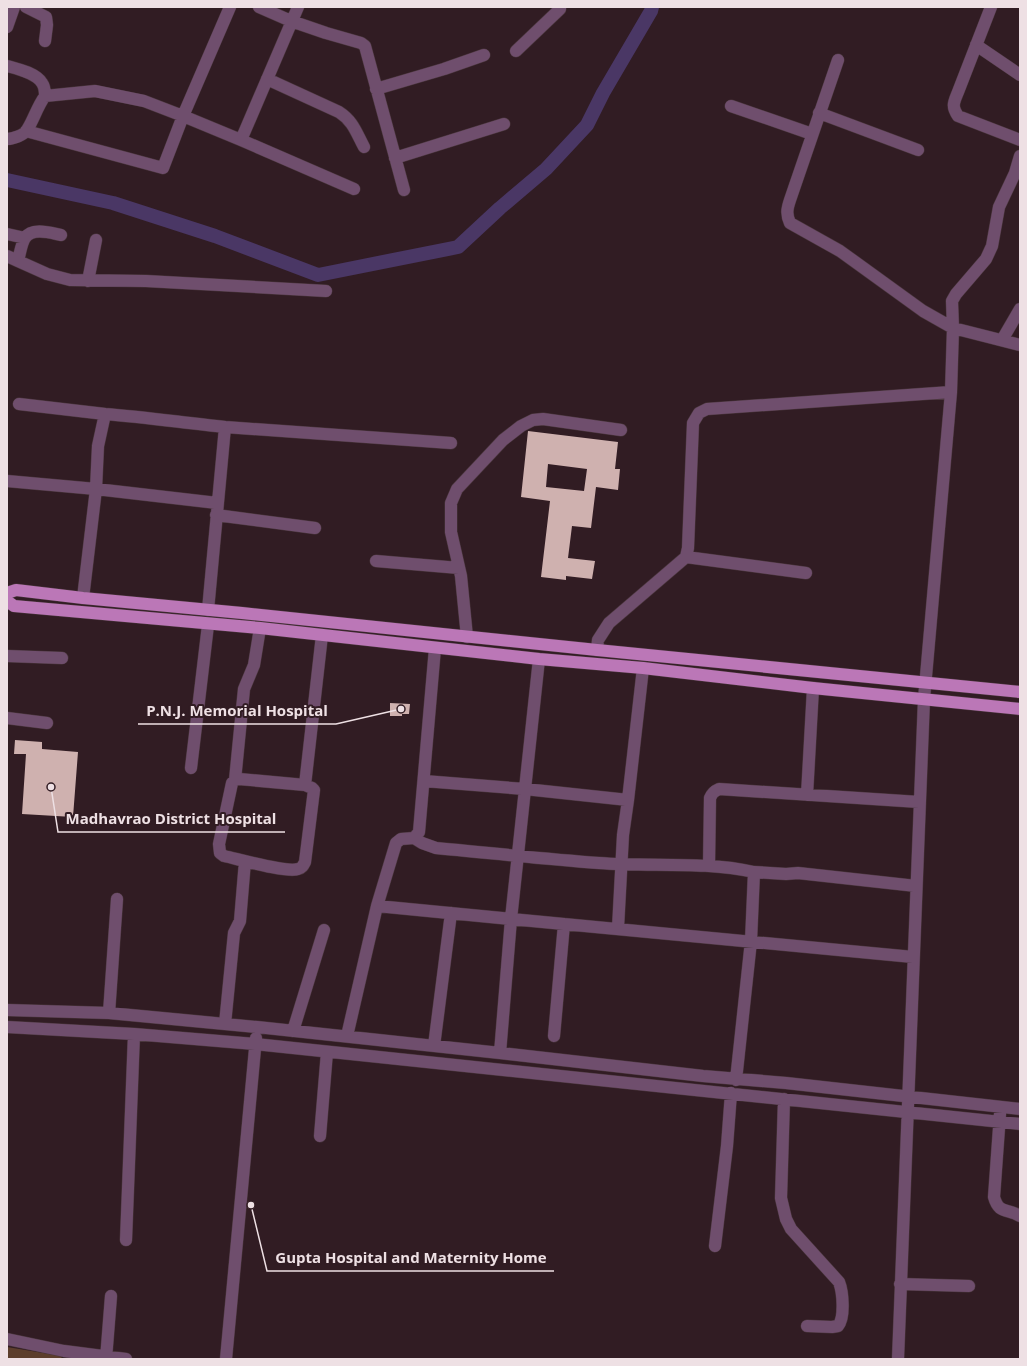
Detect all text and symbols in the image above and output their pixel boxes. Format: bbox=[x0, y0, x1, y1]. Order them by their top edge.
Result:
callout: P.N.J. Memorial Hospital bbox=[138, 697, 336, 724]
text: P.N.J. Memorial Hospital bbox=[146, 700, 328, 720]
callout: Madhavrao District Hospital bbox=[58, 805, 285, 832]
text: Madhavrao District Hospital bbox=[66, 808, 276, 828]
callout: Gupta Hospital and Maternity Home bbox=[267, 1244, 554, 1271]
text: Gupta Hospital and Maternity Home bbox=[275, 1247, 547, 1267]

